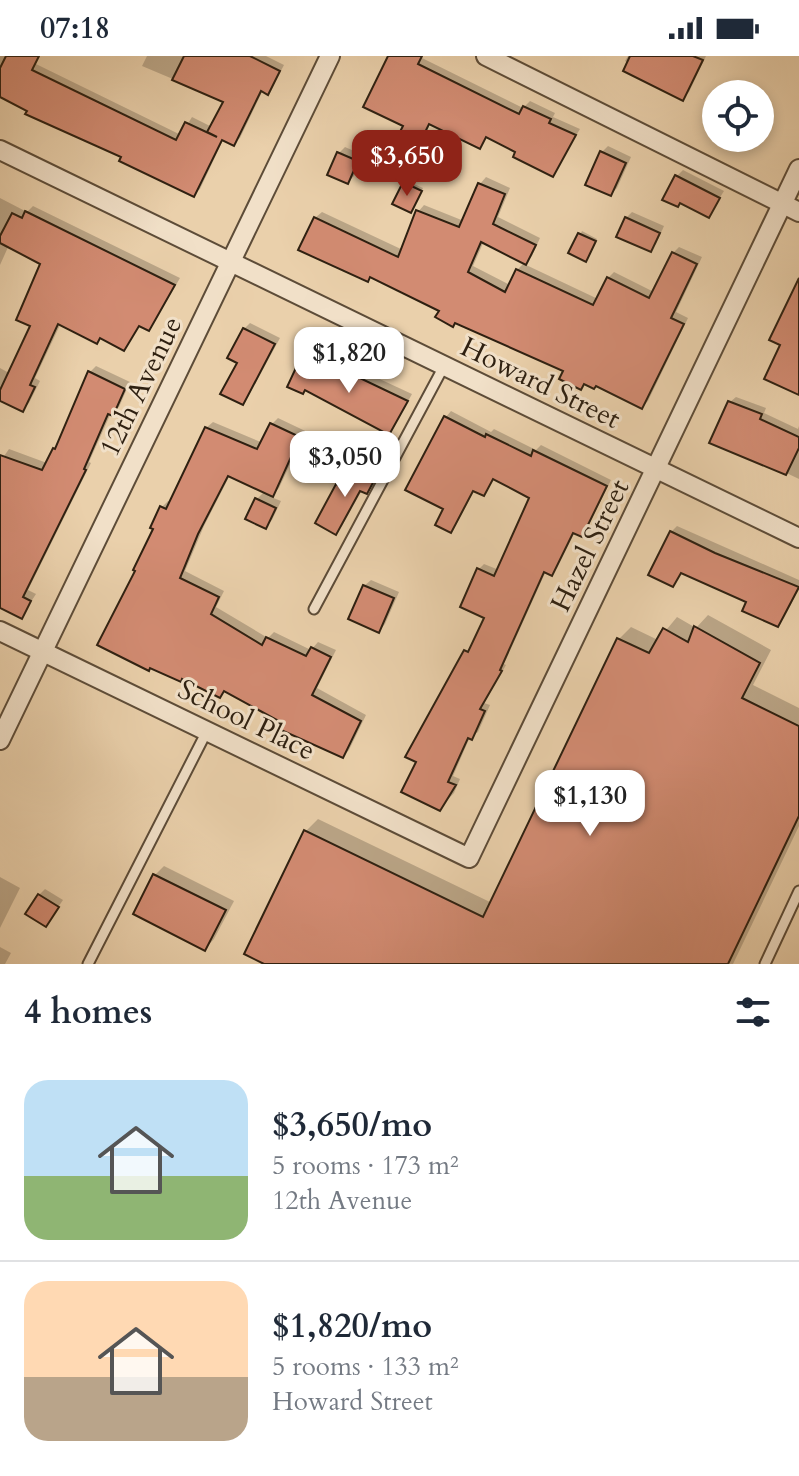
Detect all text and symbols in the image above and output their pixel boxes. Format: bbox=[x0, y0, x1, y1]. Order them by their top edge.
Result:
text: 07:18 bbox=[40, 8, 110, 49]
map controls bbox=[702, 80, 774, 152]
button: locate bbox=[702, 80, 774, 152]
pin: $3,650 bbox=[342, 130, 472, 198]
text: $3,650 bbox=[370, 138, 444, 173]
street label: 12th Avenue bbox=[91, 310, 191, 463]
pin: $1,820 bbox=[284, 327, 414, 395]
street label: Howard Street bbox=[454, 328, 627, 438]
text: $1,820 bbox=[312, 335, 386, 370]
pin: $3,050 bbox=[280, 431, 410, 499]
text: $3,050 bbox=[308, 439, 382, 474]
street label: Hazel Street bbox=[542, 473, 638, 618]
street label: School Place bbox=[172, 670, 322, 769]
pin: $1,130 bbox=[525, 770, 655, 838]
text: $1,130 bbox=[553, 778, 627, 813]
text: 4 homes bbox=[24, 989, 152, 1035]
icon: filters bbox=[731, 990, 775, 1034]
text: $3,650/mo bbox=[272, 1102, 432, 1148]
icon: home bbox=[88, 1112, 184, 1208]
text: 5 rooms · 173 m² bbox=[272, 1148, 459, 1183]
text: 12th Avenue bbox=[272, 1183, 412, 1218]
text: $1,820/mo bbox=[272, 1303, 432, 1349]
icon: home bbox=[88, 1313, 184, 1409]
text: 5 rooms · 133 m² bbox=[272, 1349, 459, 1384]
text: Howard Street bbox=[272, 1384, 433, 1419]

